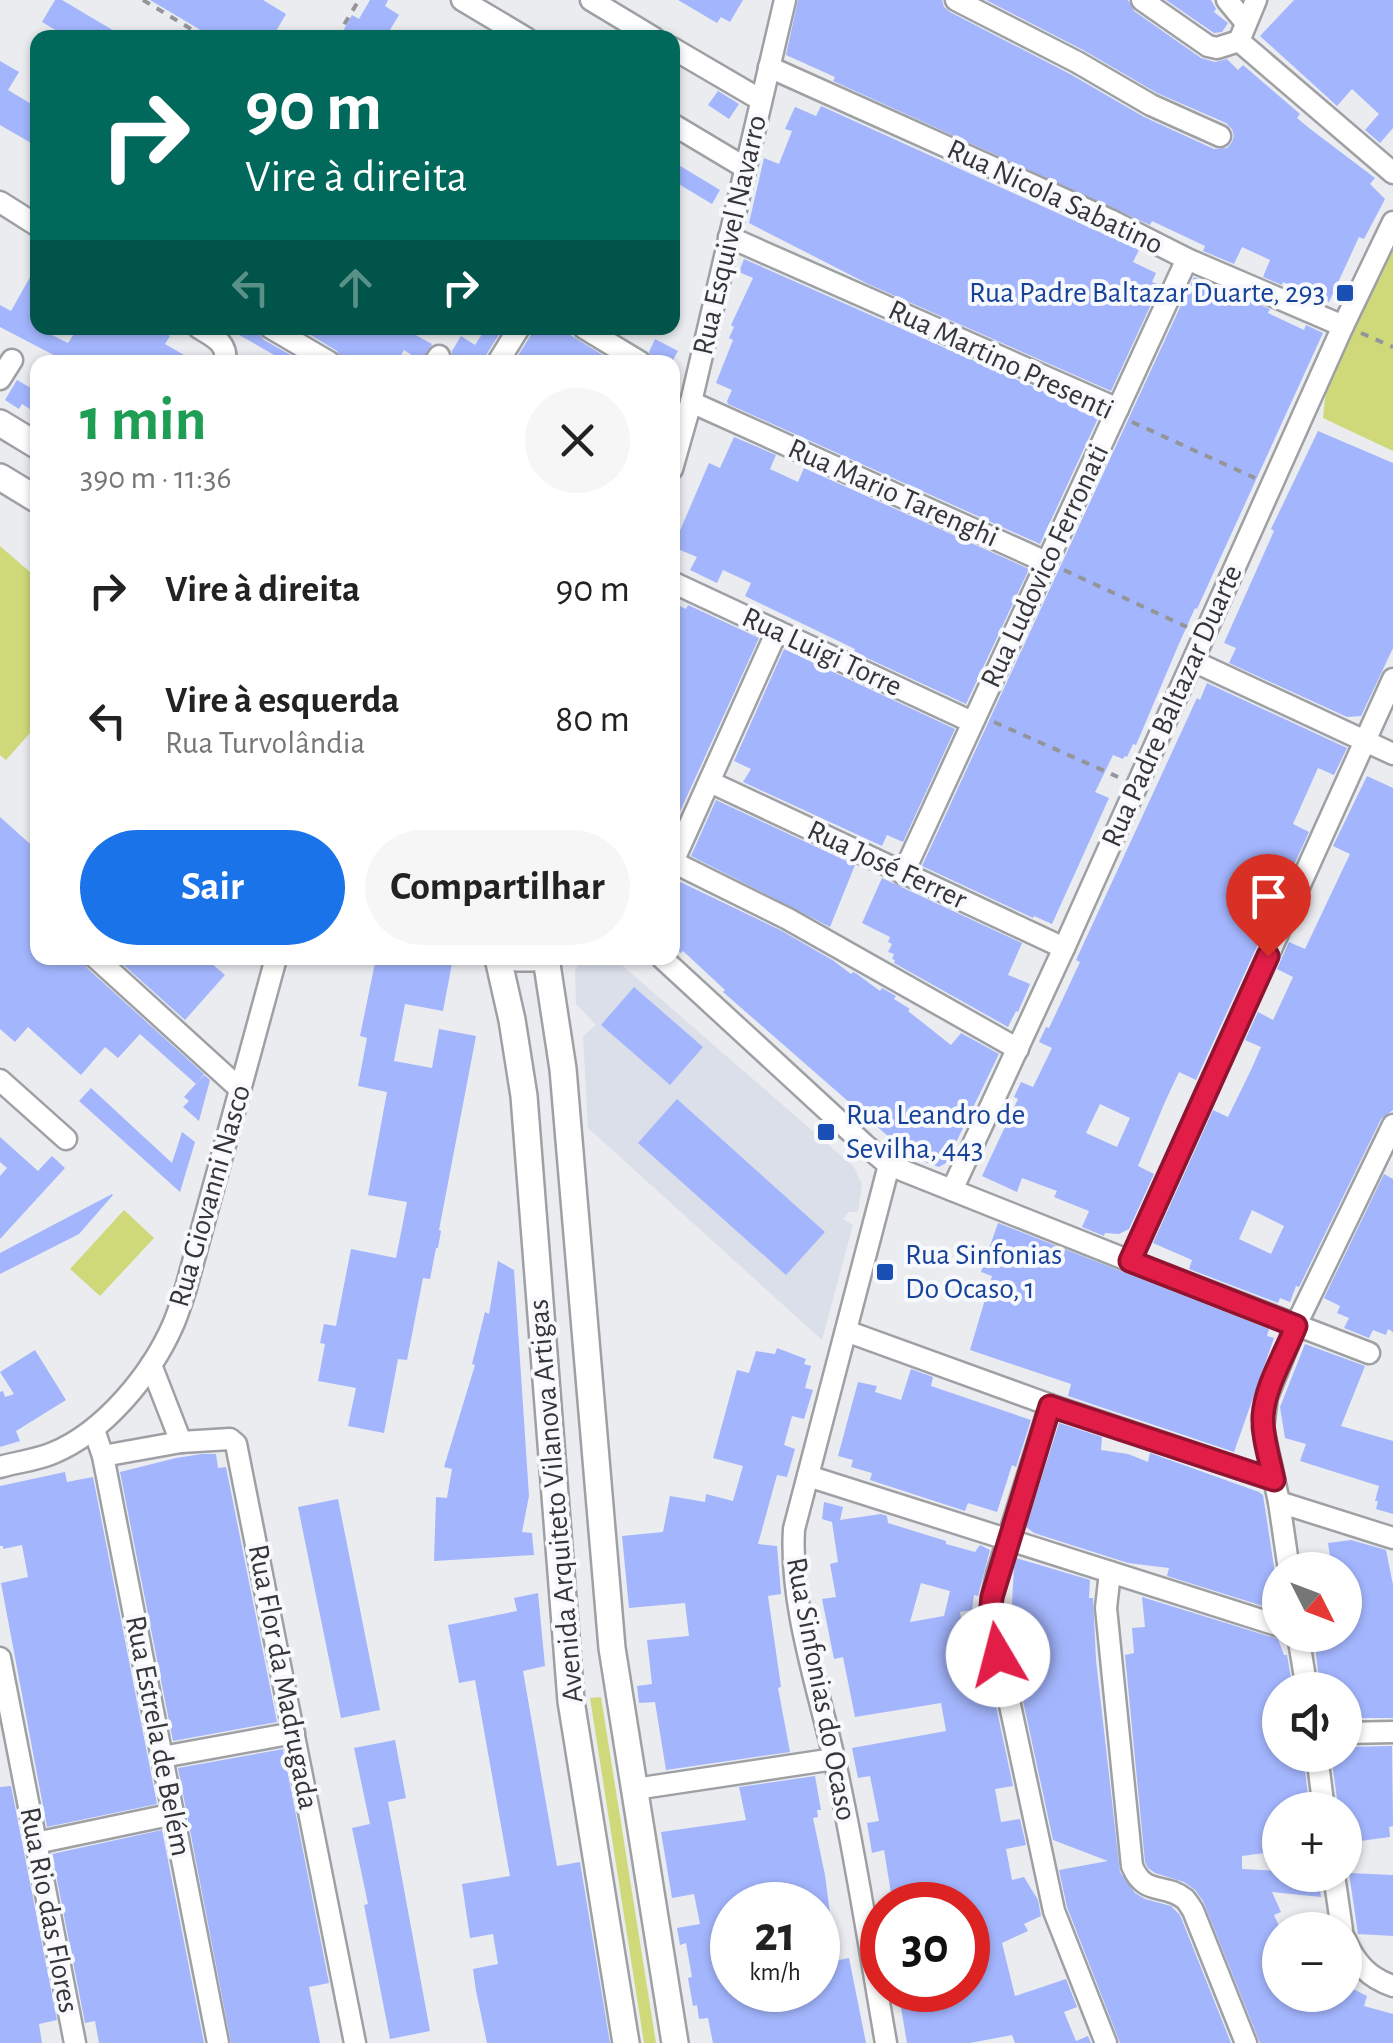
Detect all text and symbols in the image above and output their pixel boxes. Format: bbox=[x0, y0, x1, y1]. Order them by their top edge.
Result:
icon: right bbox=[80, 70, 210, 200]
text: 90 m bbox=[245, 73, 382, 143]
street label: Rua Esquivel Navarro bbox=[688, 112, 772, 358]
street label: Rua Nicola Sabatino bbox=[943, 134, 1167, 260]
text: Vire à direita bbox=[245, 155, 468, 200]
icon: left bbox=[223, 260, 278, 315]
icon: ahead bbox=[328, 260, 383, 315]
icon: right bbox=[433, 260, 488, 315]
place label: Rua Padre Baltazar Duarte, 293 bbox=[969, 278, 1325, 308]
marker: Rua Padre Baltazar Duarte, 293 bbox=[1334, 282, 1356, 304]
street label: Rua Martino Presenti bbox=[884, 295, 1118, 425]
button: close bbox=[525, 388, 630, 493]
text: 1 min bbox=[80, 391, 206, 451]
street label: Rua Mario Tarenghi bbox=[783, 433, 1003, 553]
street label: Rua Ludovico Ferronati bbox=[975, 440, 1115, 692]
text: 390 m · 11:36 bbox=[80, 462, 231, 494]
street label: Rua Padre Baltazar Duarte bbox=[1096, 561, 1248, 851]
icon: right bbox=[80, 563, 135, 618]
text: Vire à direita bbox=[165, 571, 360, 609]
text: 90 m bbox=[555, 571, 630, 609]
street label: Rua Luigi Torre bbox=[738, 602, 906, 702]
text: Vire à esquerda bbox=[165, 682, 400, 720]
icon: left bbox=[80, 693, 135, 748]
text: 80 m bbox=[555, 701, 630, 739]
text: Rua Turvolândia bbox=[165, 727, 365, 759]
street label: Rua José Ferrer bbox=[803, 815, 972, 915]
button: Sair bbox=[80, 830, 345, 945]
button: Compartilhar bbox=[365, 830, 630, 945]
pin bbox=[1226, 854, 1311, 957]
icon: arrive bbox=[1241, 869, 1296, 924]
street label: Rua Giovanni Nasco bbox=[164, 1082, 256, 1310]
place label: Rua Leandro de Sevilha, 443 bbox=[846, 1100, 1025, 1164]
marker: Rua Leandro de Sevilha, 443 bbox=[815, 1121, 837, 1143]
place label: Rua Sinfonias Do Ocaso, 1 bbox=[905, 1240, 1062, 1304]
marker: Rua Sinfonias Do Ocaso, 1 bbox=[874, 1261, 896, 1283]
street label: Avenida Arquiteto Vilanova Artigas bbox=[523, 1298, 589, 1704]
street label: Rua Flor da Madrugada bbox=[243, 1542, 323, 1812]
north arrow bbox=[1262, 1552, 1362, 1652]
map controls bbox=[1262, 1552, 1362, 2012]
street label: Rua Sinfonias do Ocaso bbox=[781, 1555, 861, 1823]
position arrow bbox=[946, 1603, 1050, 1707]
street label: Rua Estrela de Belém bbox=[120, 1613, 196, 1859]
button: sound bbox=[1262, 1672, 1362, 1772]
button: + bbox=[1262, 1792, 1362, 1892]
street label: Rua Rio das Flores bbox=[14, 1805, 84, 2015]
speed limit sign: 30 bbox=[860, 1882, 990, 2012]
text: 21 bbox=[754, 1910, 796, 1960]
button: − bbox=[1262, 1912, 1362, 2012]
text: km/h bbox=[749, 1960, 801, 1985]

